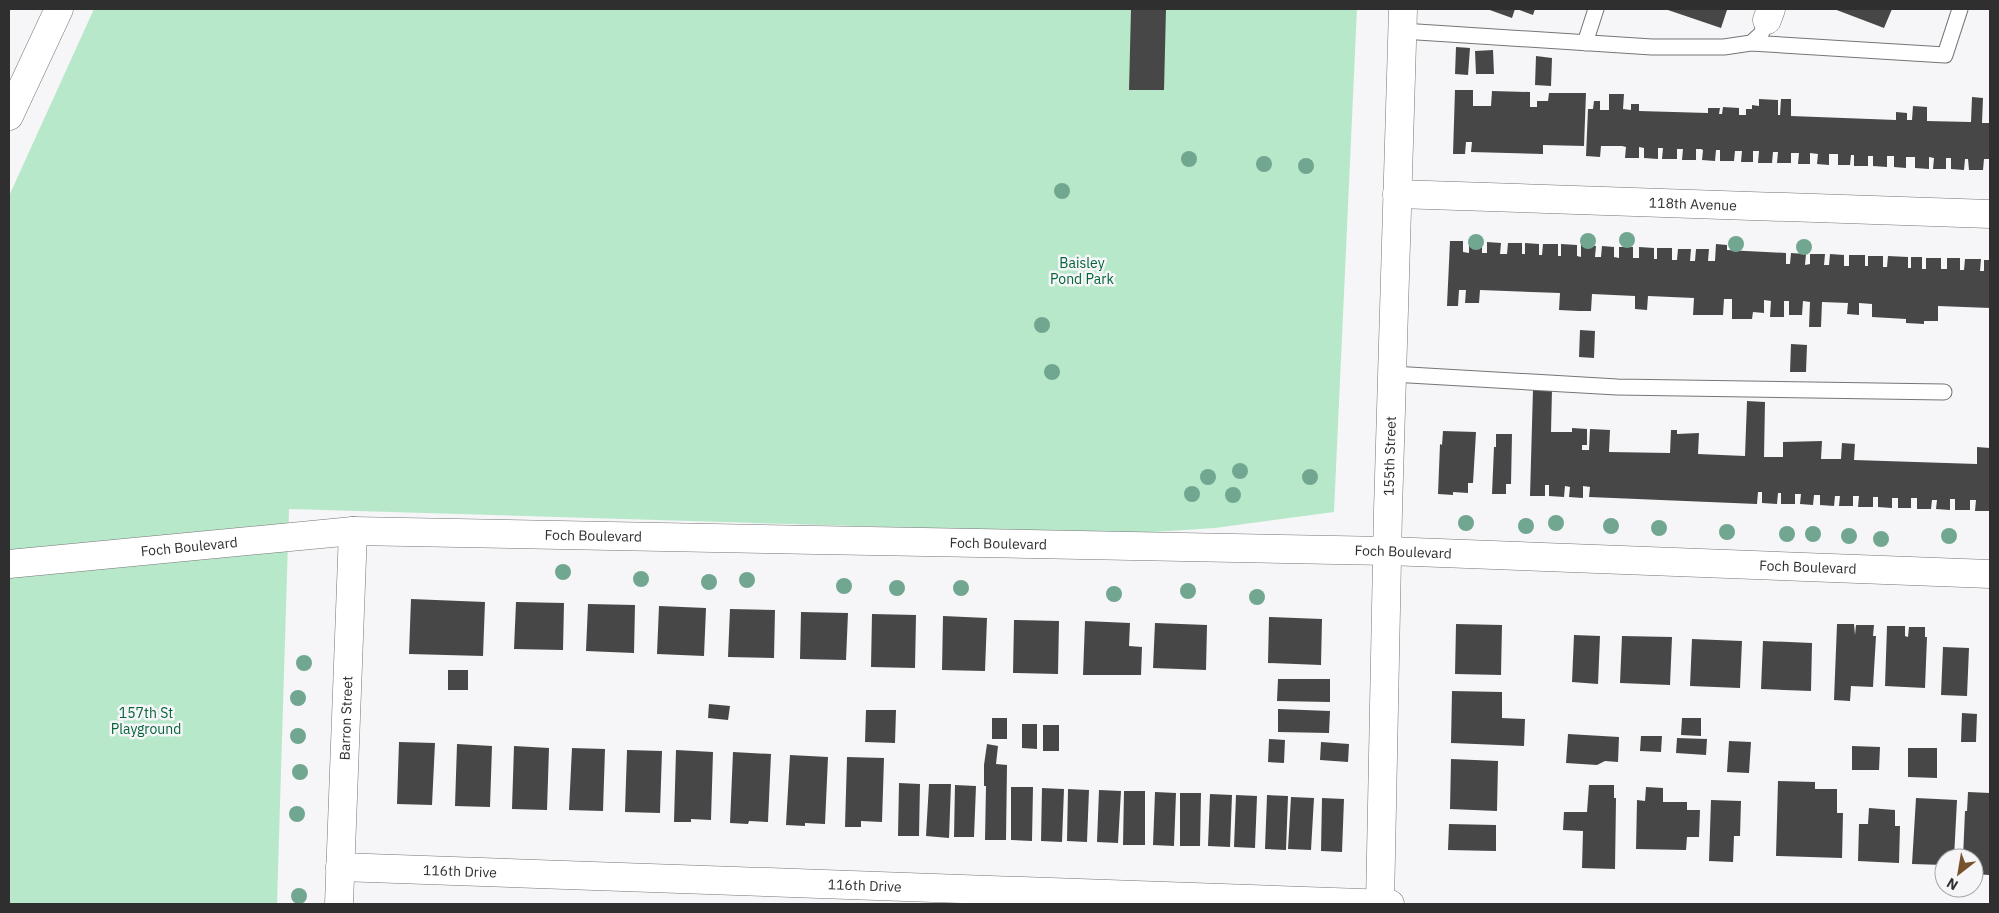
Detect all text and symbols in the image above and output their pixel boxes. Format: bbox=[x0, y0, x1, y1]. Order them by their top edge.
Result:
street label: 118th Avenue bbox=[1648, 193, 1738, 214]
park label: Baisley Pond Park bbox=[1050, 254, 1114, 288]
street label: 155th Street bbox=[1379, 416, 1400, 496]
street label: Foch Boulevard bbox=[544, 526, 642, 546]
street label: Foch Boulevard bbox=[140, 533, 239, 560]
street label: Foch Boulevard bbox=[949, 534, 1047, 553]
street label: Foch Boulevard bbox=[1354, 541, 1452, 562]
street label: Foch Boulevard bbox=[1759, 556, 1857, 578]
street label: Barron Street bbox=[335, 676, 357, 761]
park label: 157th St Playground bbox=[111, 704, 181, 738]
north arrow bbox=[1934, 848, 1984, 898]
street label: 116th Drive bbox=[423, 861, 497, 882]
text: N bbox=[1943, 874, 1961, 894]
street label: 116th Drive bbox=[827, 875, 902, 896]

